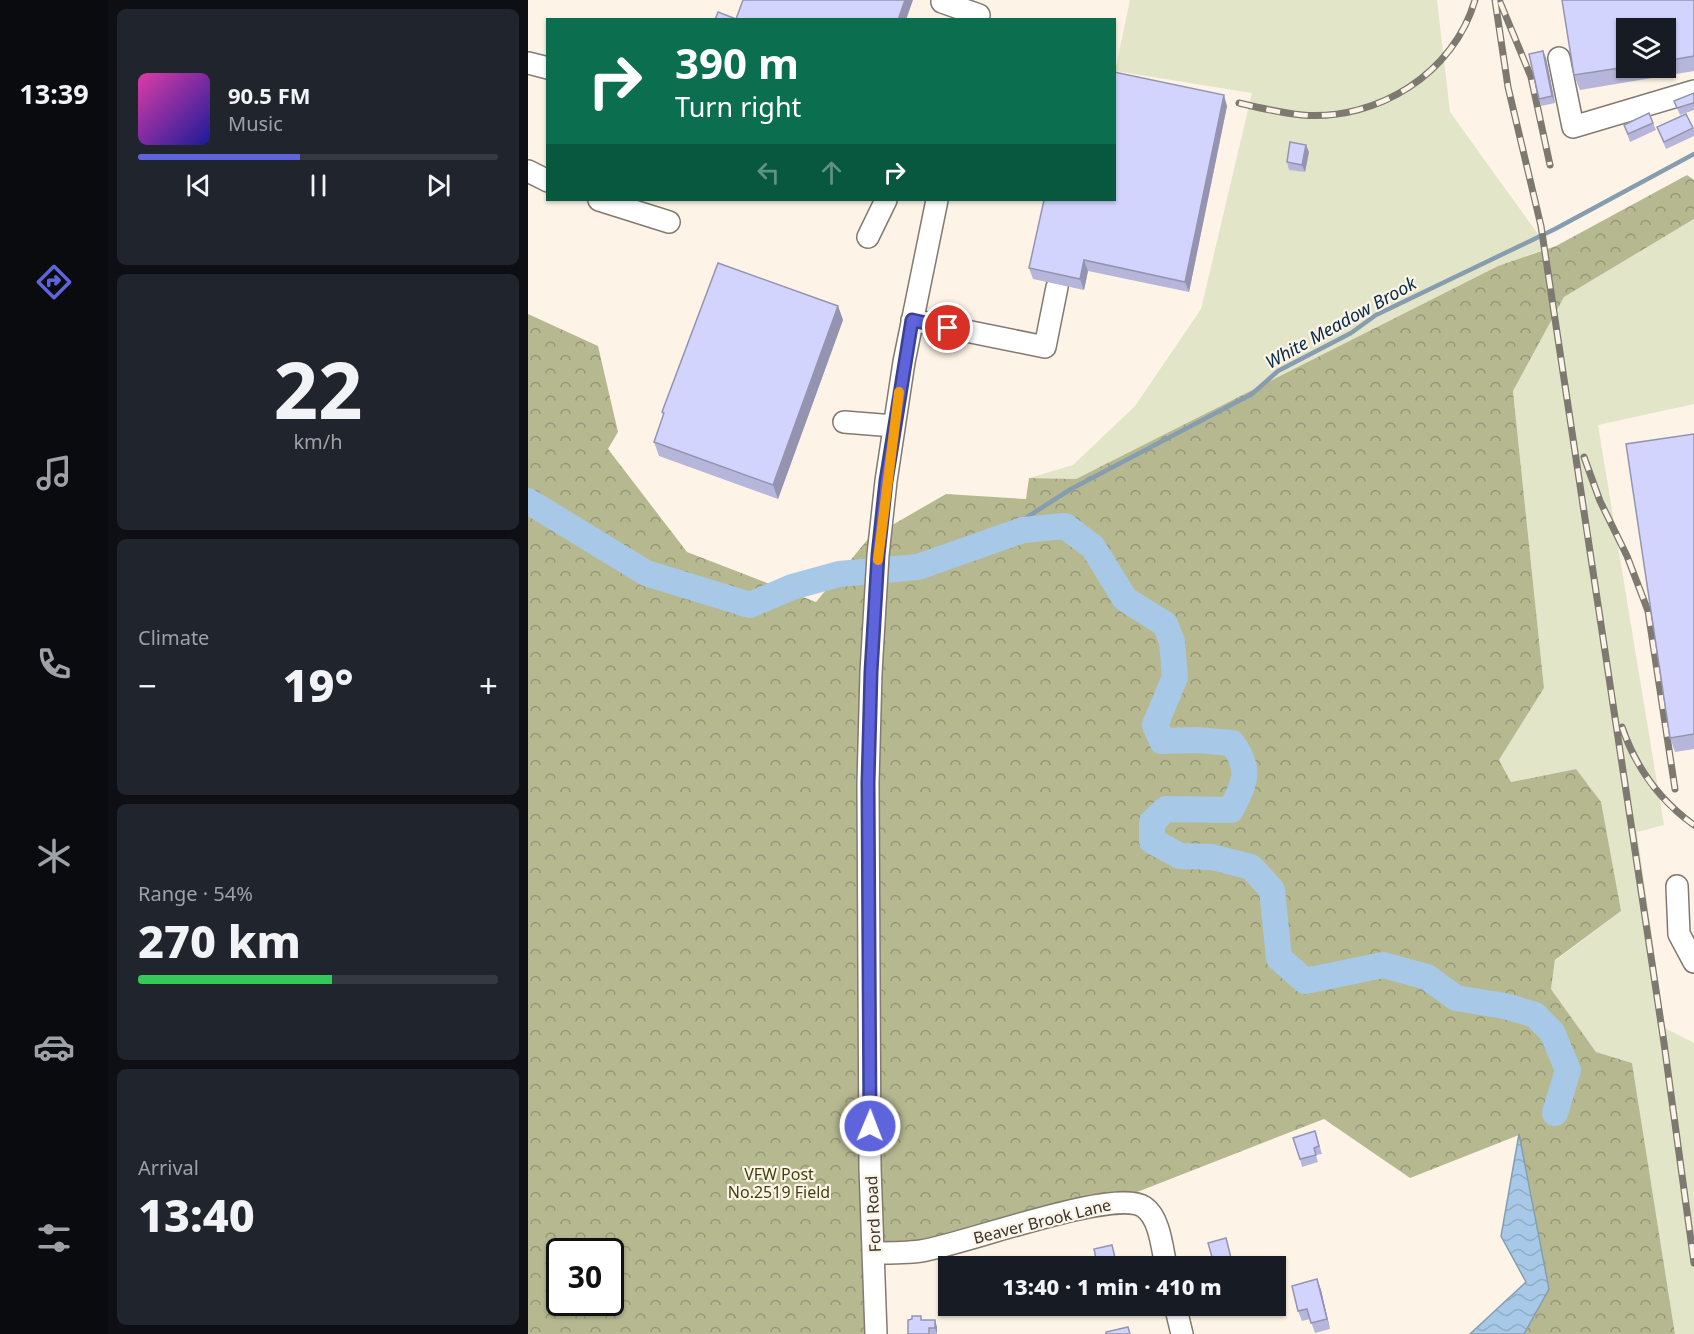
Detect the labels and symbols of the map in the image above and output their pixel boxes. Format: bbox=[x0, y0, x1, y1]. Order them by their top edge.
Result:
water label: White Meadow Brook bbox=[1261, 270, 1421, 374]
pin bbox=[922, 302, 973, 353]
position arrow bbox=[838, 1094, 902, 1158]
park label: VFW Post No.2519 Field bbox=[728, 1163, 830, 1203]
street label: Ford Road bbox=[860, 1175, 886, 1253]
street label: Beaver Brook Lane bbox=[971, 1193, 1113, 1249]
speed limit sign: 30 bbox=[546, 1238, 624, 1316]

